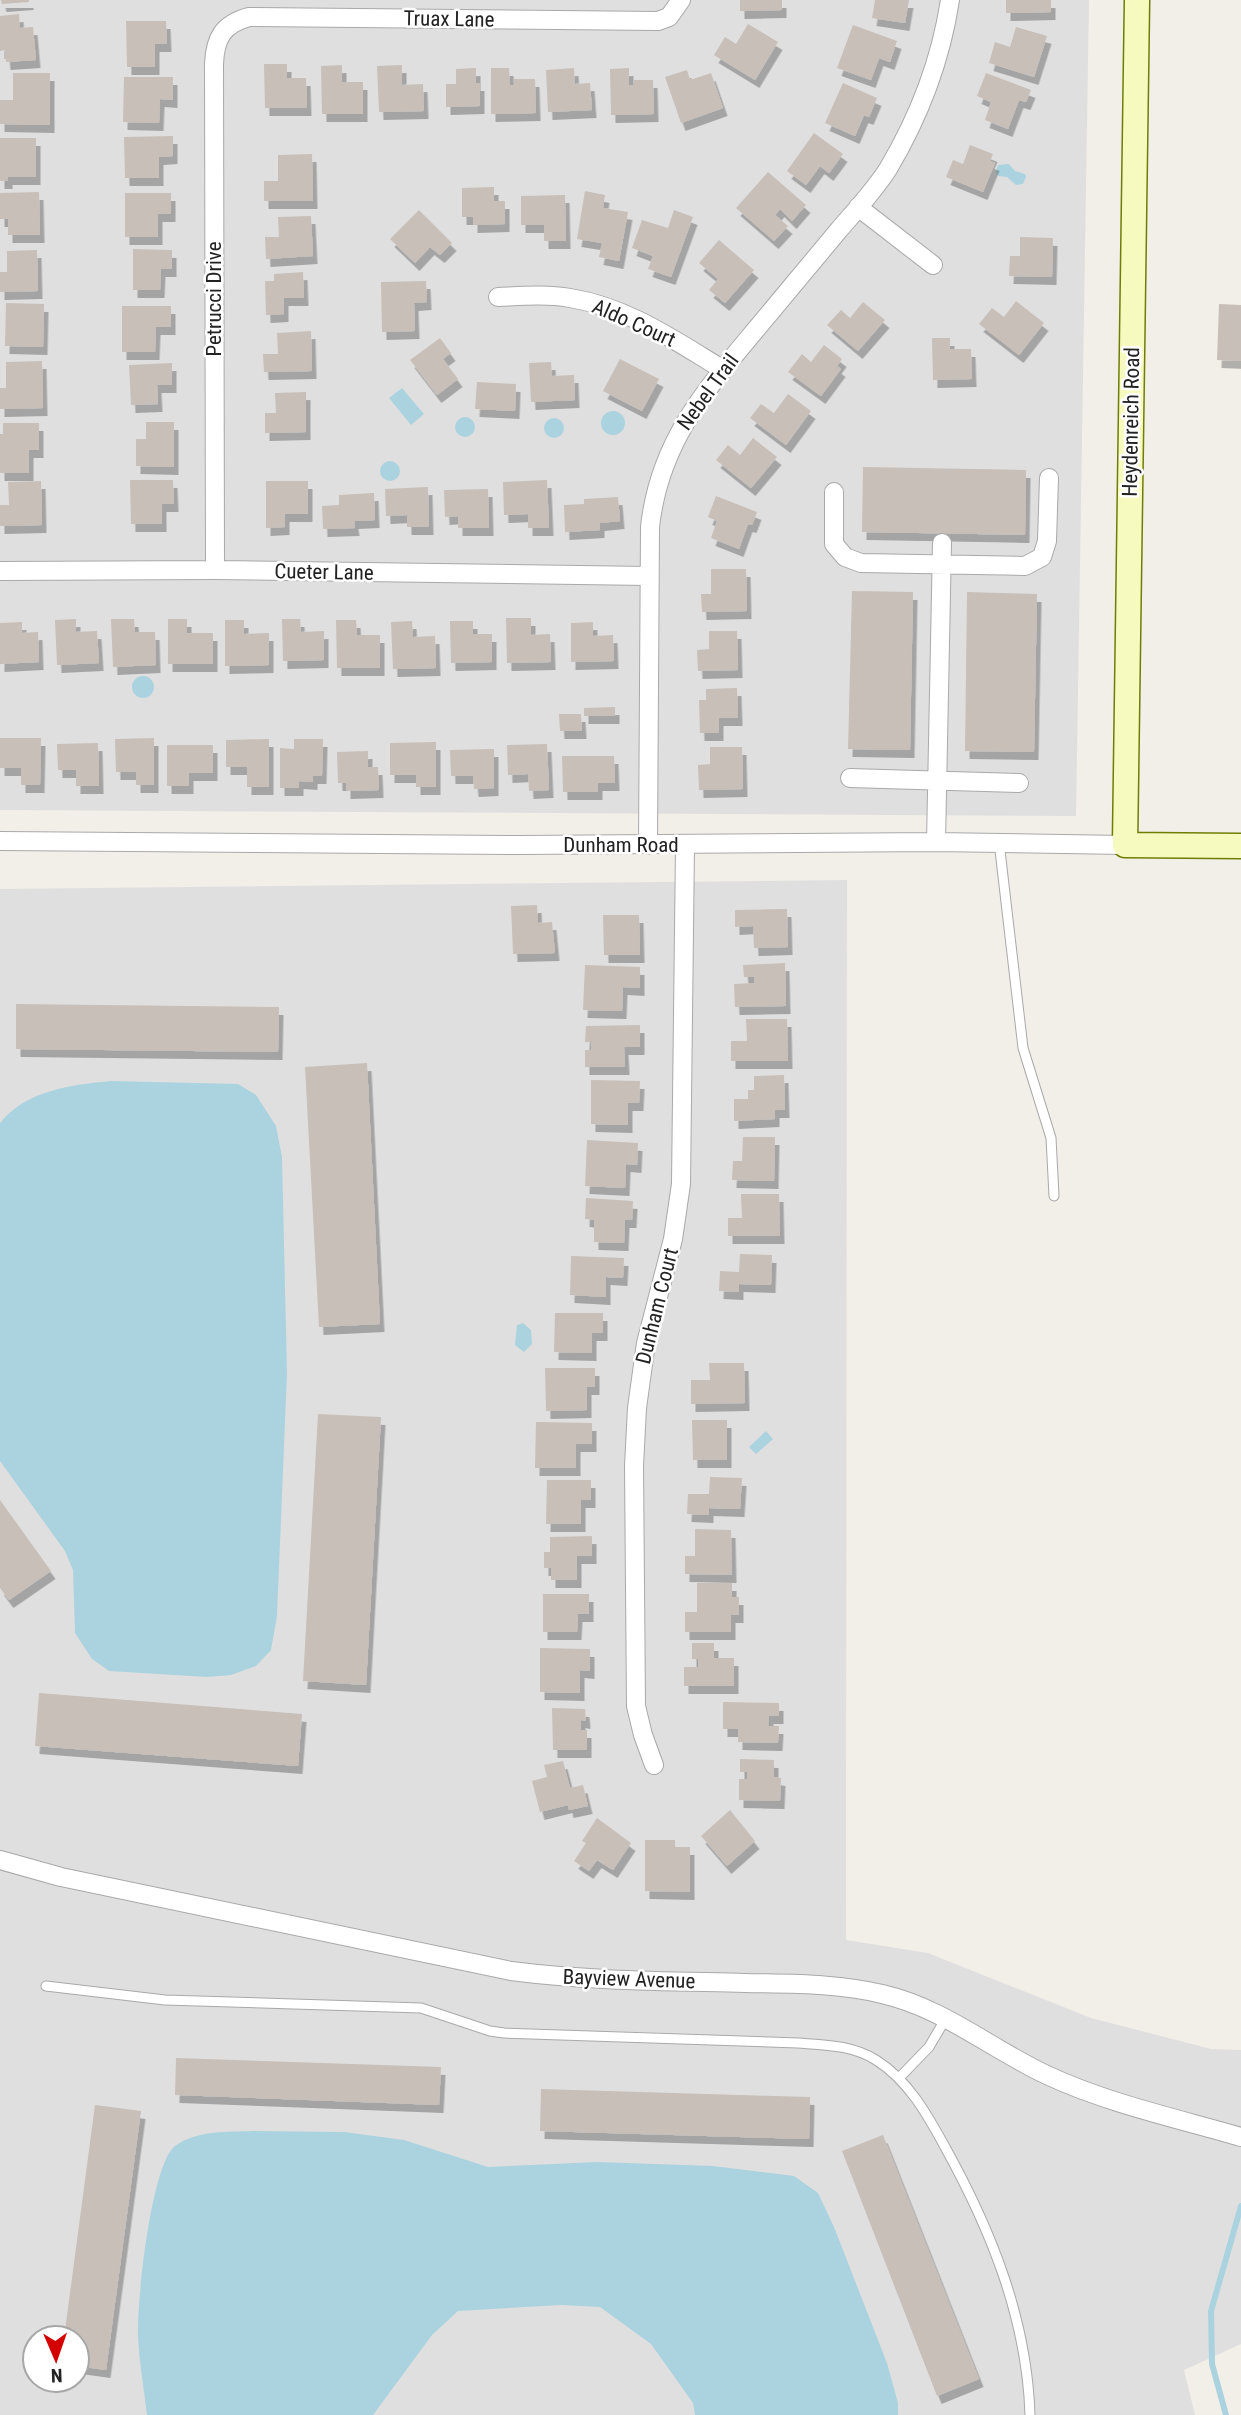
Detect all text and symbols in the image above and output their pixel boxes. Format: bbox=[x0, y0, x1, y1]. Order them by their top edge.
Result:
street label: Truax Lane bbox=[403, 6, 495, 32]
street label: Petrucci Drive bbox=[202, 241, 226, 357]
street label: Aldo Court bbox=[589, 294, 679, 352]
street label: Heydenreich Road bbox=[1118, 347, 1144, 497]
street label: Nebel Trail bbox=[672, 349, 744, 435]
street label: Cueter Lane bbox=[274, 559, 374, 585]
street label: Dunham Road bbox=[563, 833, 679, 857]
street label: Dunham Court bbox=[631, 1245, 683, 1367]
street label: Bayview Avenue bbox=[562, 1965, 696, 1993]
north arrow bbox=[21, 2324, 91, 2394]
text: N bbox=[50, 2364, 63, 2387]

